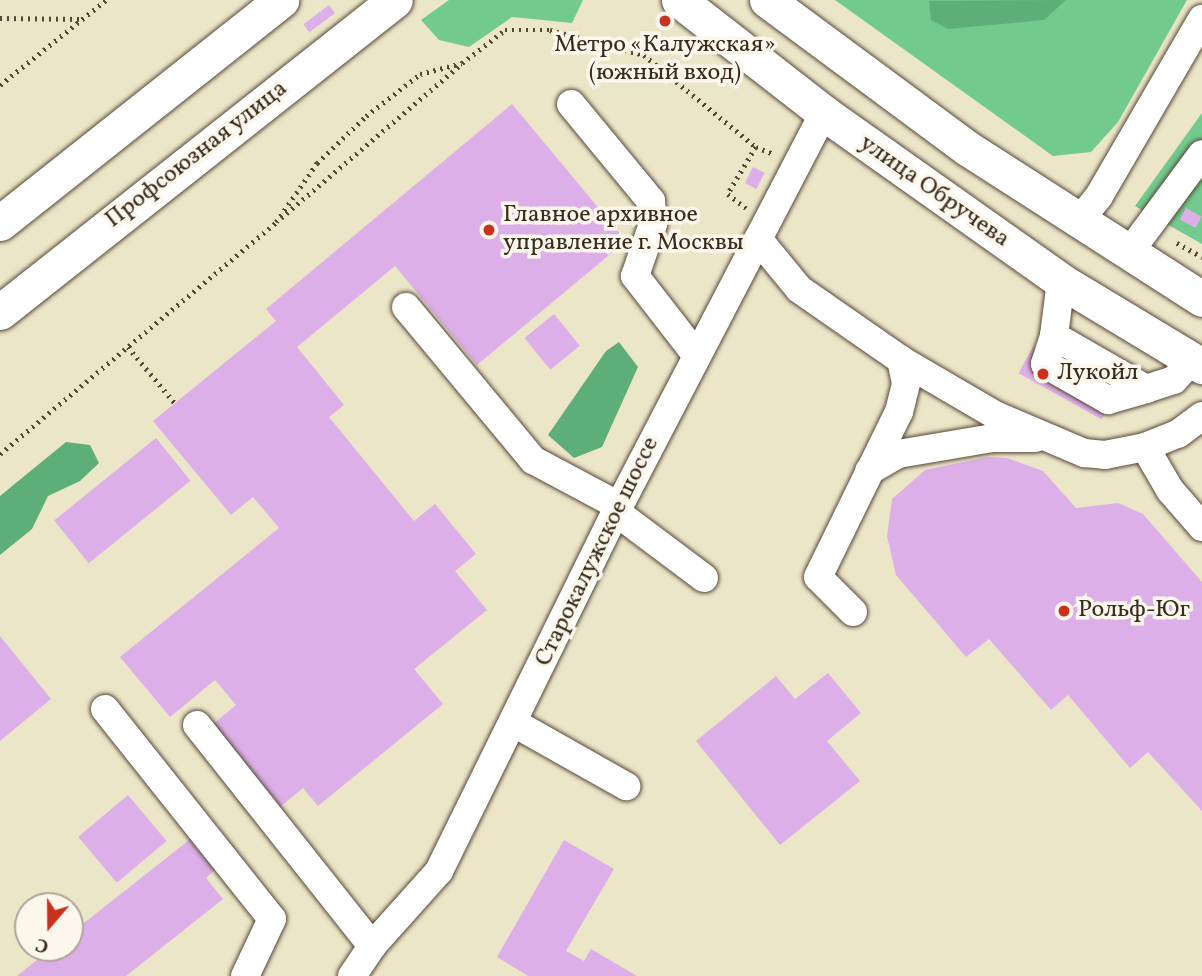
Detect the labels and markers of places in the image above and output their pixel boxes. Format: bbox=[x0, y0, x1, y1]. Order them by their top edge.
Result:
marker: Метро «Калужская» (южный вход) bbox=[657, 13, 673, 29]
place label: Метро «Калужская» (южный вход) bbox=[554, 32, 776, 88]
place label: Главное архивное управление г. Москвы bbox=[503, 202, 744, 258]
marker: Главное архивное управление г. Москвы bbox=[481, 222, 497, 238]
place label: Лукойл bbox=[1057, 360, 1138, 388]
marker: Лукойл bbox=[1035, 366, 1051, 382]
place label: Рольф-Юг bbox=[1078, 597, 1190, 625]
marker: Рольф-Юг bbox=[1056, 603, 1072, 619]

